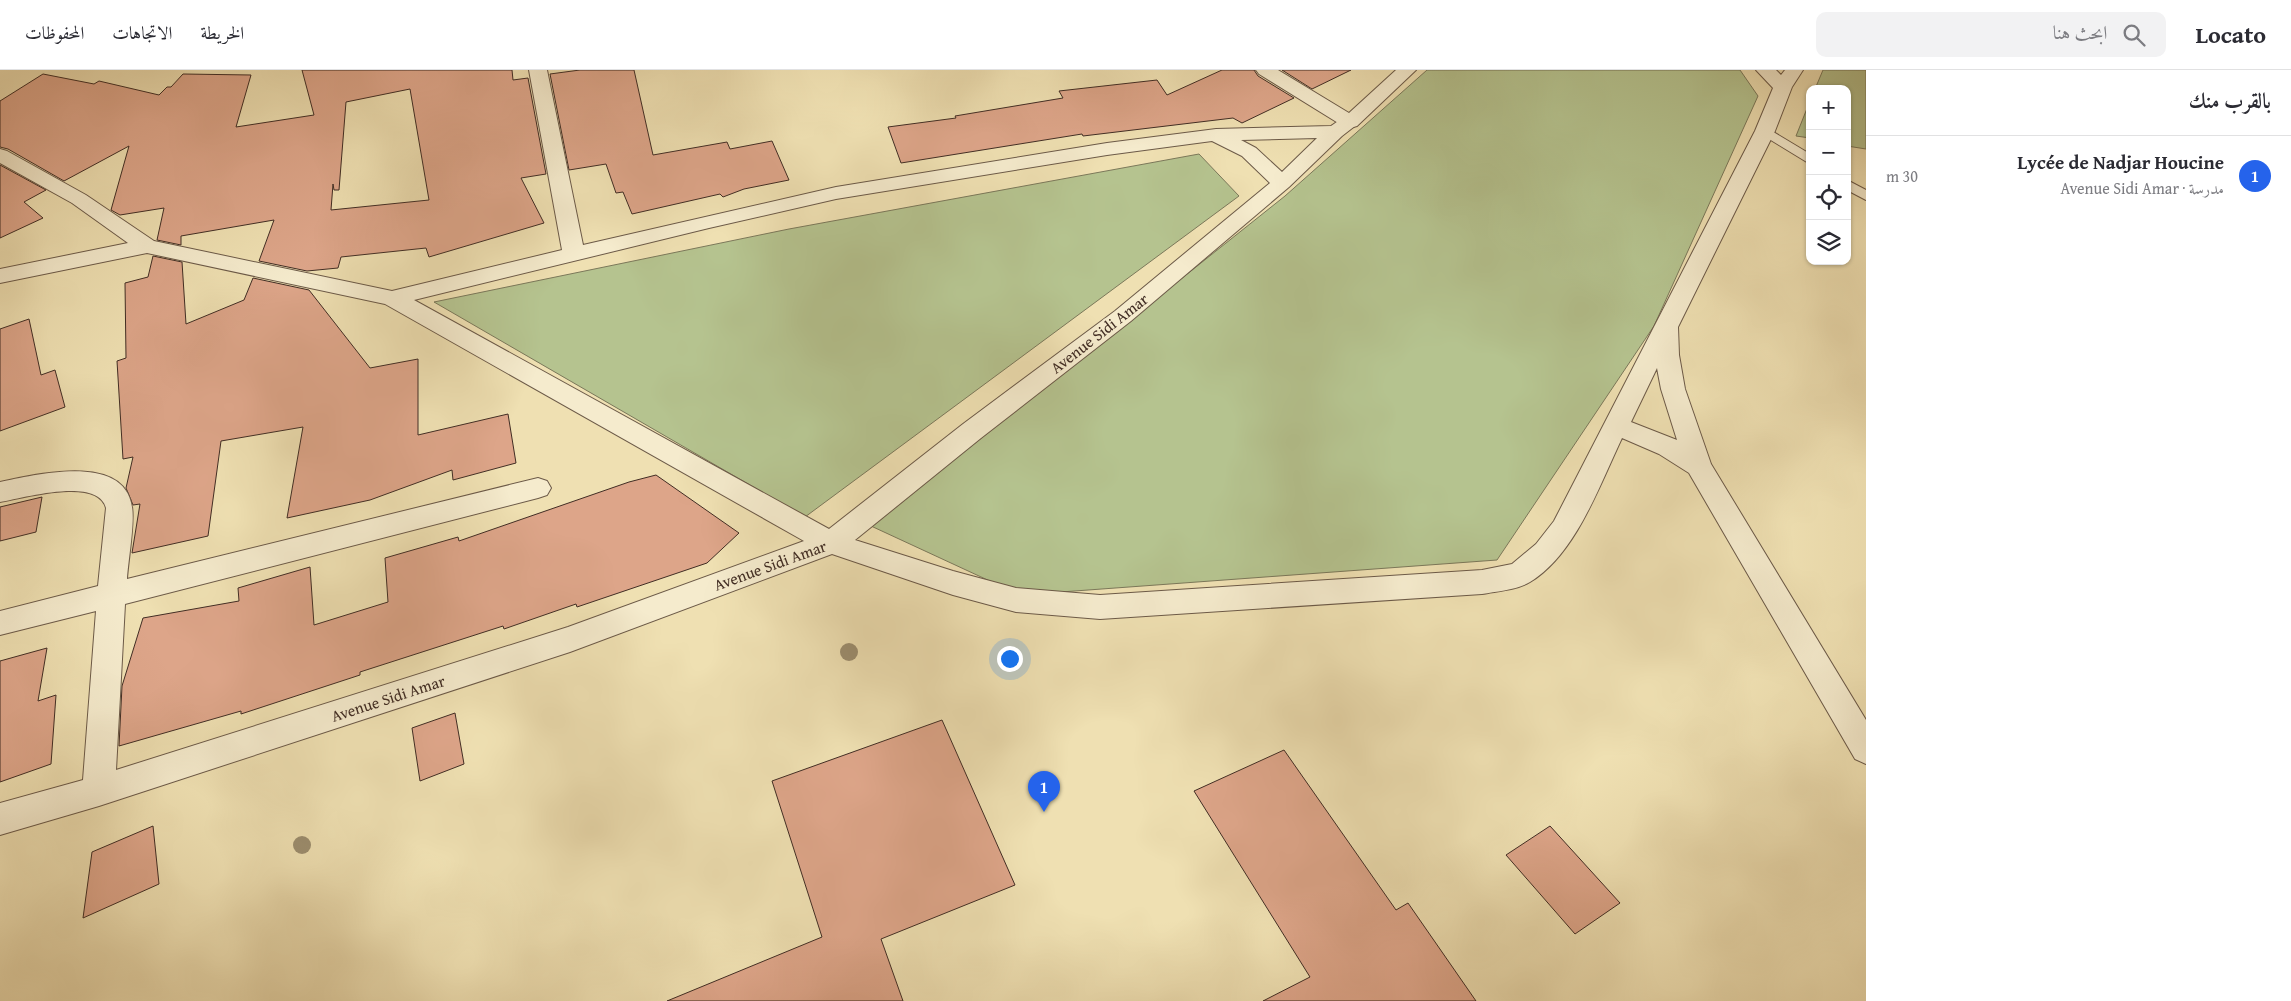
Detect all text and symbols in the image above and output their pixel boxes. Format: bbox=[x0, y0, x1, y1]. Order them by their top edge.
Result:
search box bbox=[1816, 12, 2166, 57]
text: Locato bbox=[2196, 17, 2266, 52]
text: ابحث هنا bbox=[2053, 18, 2108, 46]
text: المحفوظات bbox=[25, 19, 84, 46]
text: الاتجاهات bbox=[112, 19, 172, 46]
text: الخريطة bbox=[200, 19, 244, 46]
icon: search bbox=[2120, 21, 2148, 49]
map controls bbox=[1806, 85, 1851, 265]
button: + bbox=[1806, 85, 1851, 130]
text: بالقرب منك bbox=[2189, 85, 2271, 116]
button: − bbox=[1806, 130, 1851, 175]
text: Lycée de Nadjar Houcine bbox=[2017, 148, 2224, 176]
text: 30 m bbox=[1886, 164, 1918, 188]
text: 1 bbox=[2251, 164, 2259, 188]
button: locate bbox=[1806, 175, 1851, 220]
text: مدرسة · Avenue Sidi Amar bbox=[2061, 176, 2224, 200]
button: layers bbox=[1806, 220, 1851, 265]
street label: Avenue Sidi Amar bbox=[1045, 287, 1153, 379]
street label: Avenue Sidi Amar bbox=[710, 533, 830, 597]
your location bbox=[997, 646, 1023, 672]
street label: Avenue Sidi Amar bbox=[328, 668, 448, 728]
pin: 1 bbox=[1028, 771, 1060, 812]

